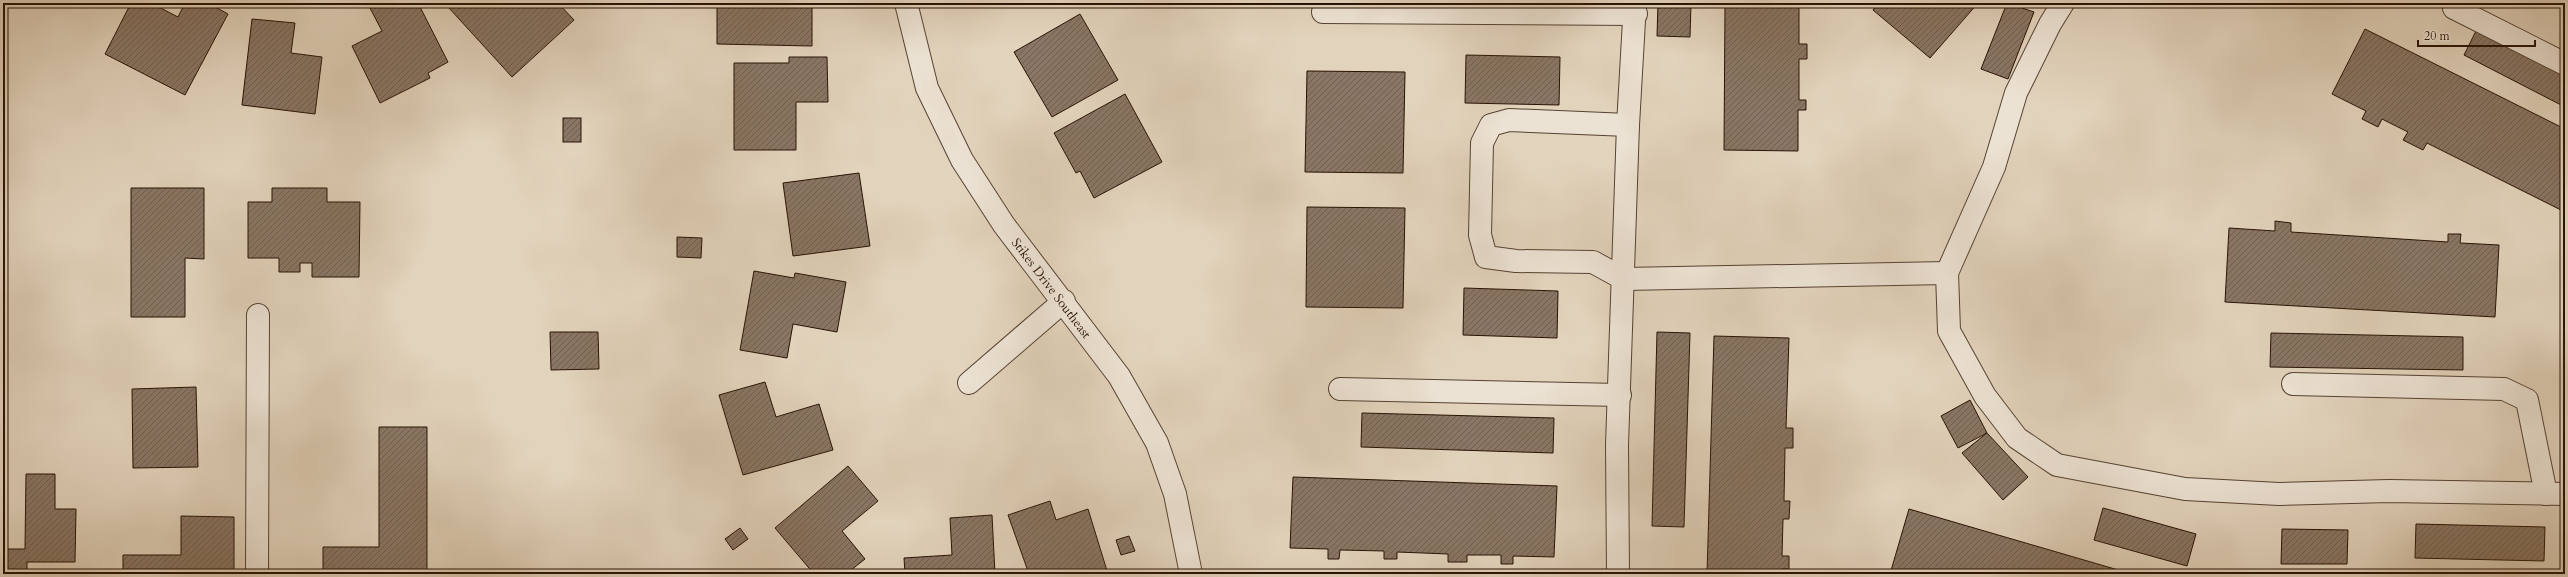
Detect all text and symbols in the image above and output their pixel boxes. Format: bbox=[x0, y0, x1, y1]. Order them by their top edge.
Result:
scale bar bbox=[2418, 22, 2535, 48]
text: 20 m bbox=[2424, 28, 2451, 44]
street label: Stikes Drive Southeast bbox=[1007, 235, 1095, 342]

